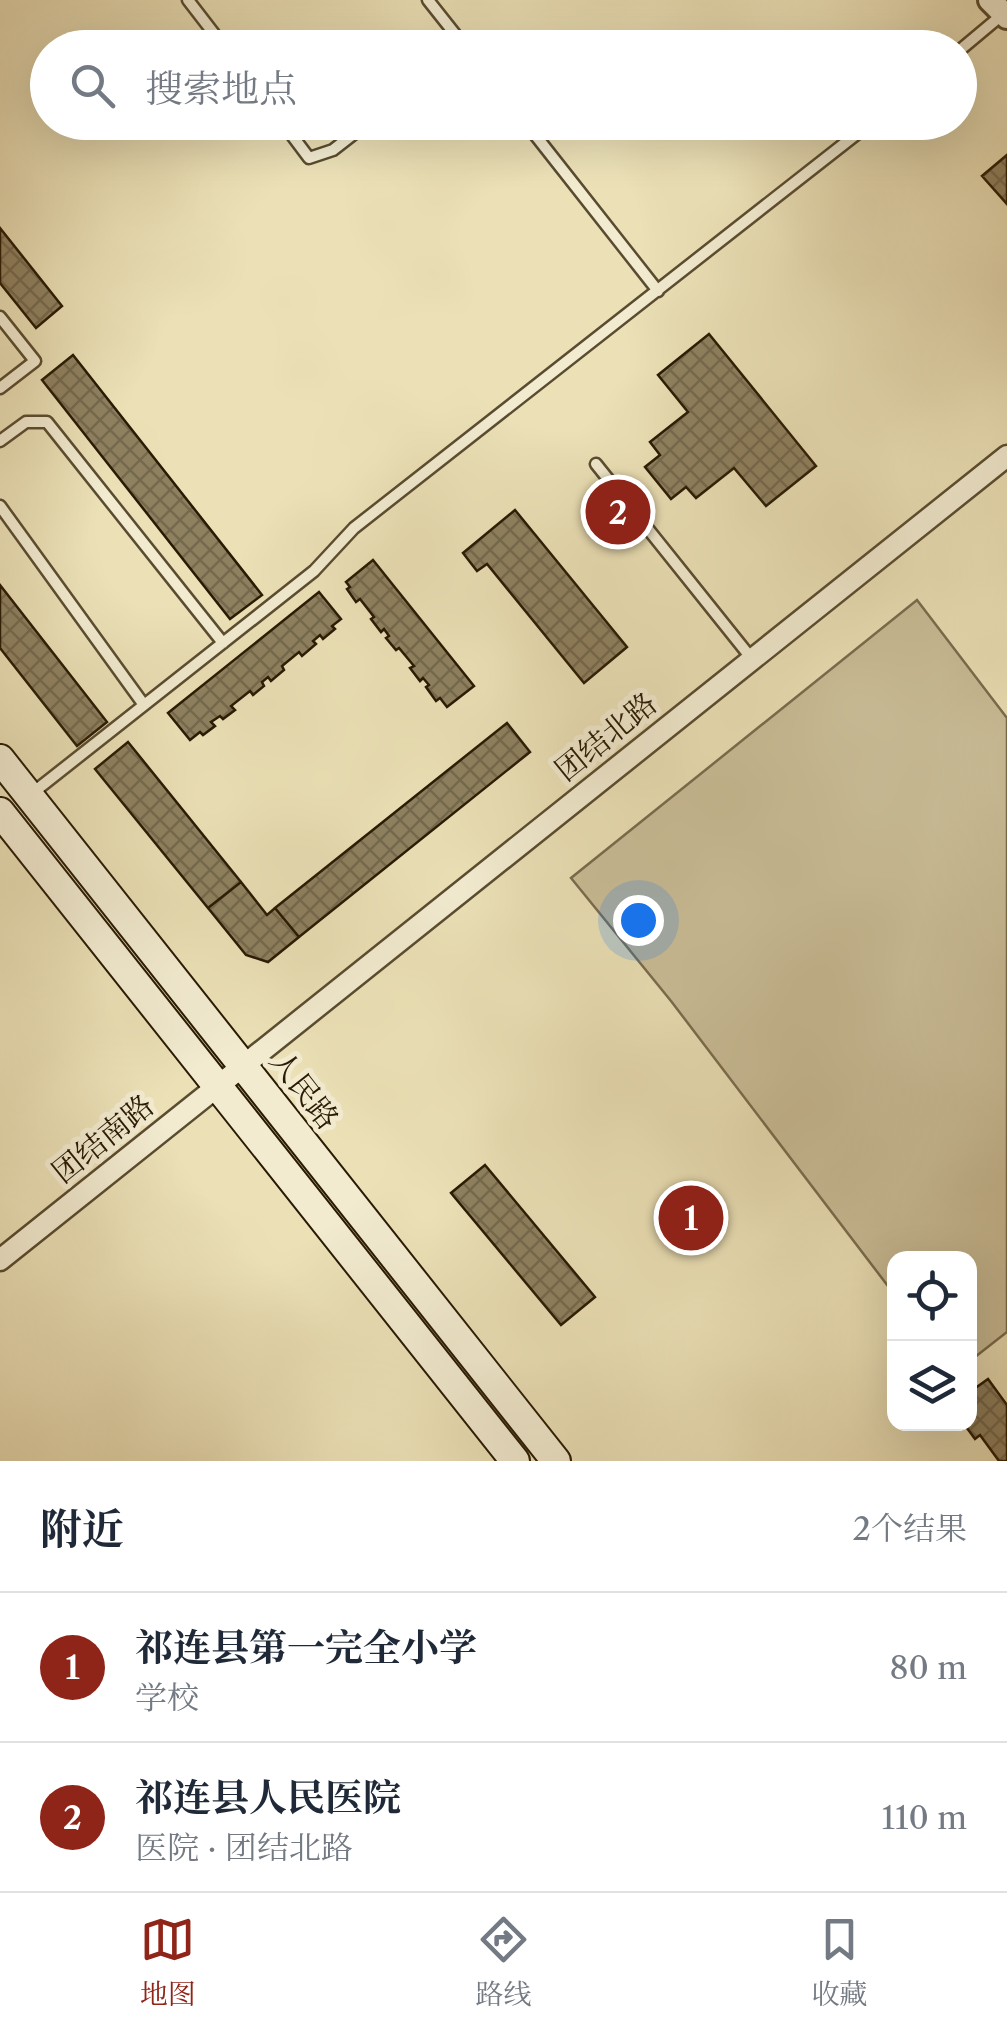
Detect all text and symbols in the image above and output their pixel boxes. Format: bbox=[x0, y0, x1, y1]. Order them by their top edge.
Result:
search box bbox=[30, 30, 977, 140]
icon: search bbox=[65, 58, 120, 113]
text: 搜索地点 bbox=[145, 65, 297, 112]
pin: 2 bbox=[586, 474, 650, 550]
street label: 团结北路 bbox=[547, 684, 664, 789]
your location bbox=[613, 895, 664, 946]
street label: 人民路 bbox=[262, 1043, 347, 1137]
street label: 团结南路 bbox=[44, 1086, 161, 1191]
pin: 1 bbox=[658, 1180, 724, 1256]
map controls bbox=[887, 1251, 977, 1431]
button: locate bbox=[887, 1251, 977, 1341]
button: layers bbox=[887, 1341, 977, 1431]
text: 附近 bbox=[40, 1503, 124, 1555]
text: 2个结果 bbox=[853, 1509, 967, 1548]
text: 祁连县第一完全小学 bbox=[135, 1624, 477, 1671]
text: 1 bbox=[65, 1648, 80, 1687]
text: 80 m bbox=[889, 1648, 967, 1687]
text: 学校 bbox=[135, 1678, 199, 1717]
text: 祁连县人民医院 bbox=[135, 1774, 401, 1821]
text: 2 bbox=[63, 1798, 82, 1837]
text: 110 m bbox=[881, 1798, 967, 1837]
text: 医院 · 团结北路 bbox=[135, 1828, 353, 1867]
tab: 地图 bbox=[140, 1912, 196, 2012]
tab: 路线 bbox=[475, 1912, 531, 2012]
tab: 收藏 bbox=[811, 1912, 867, 2012]

